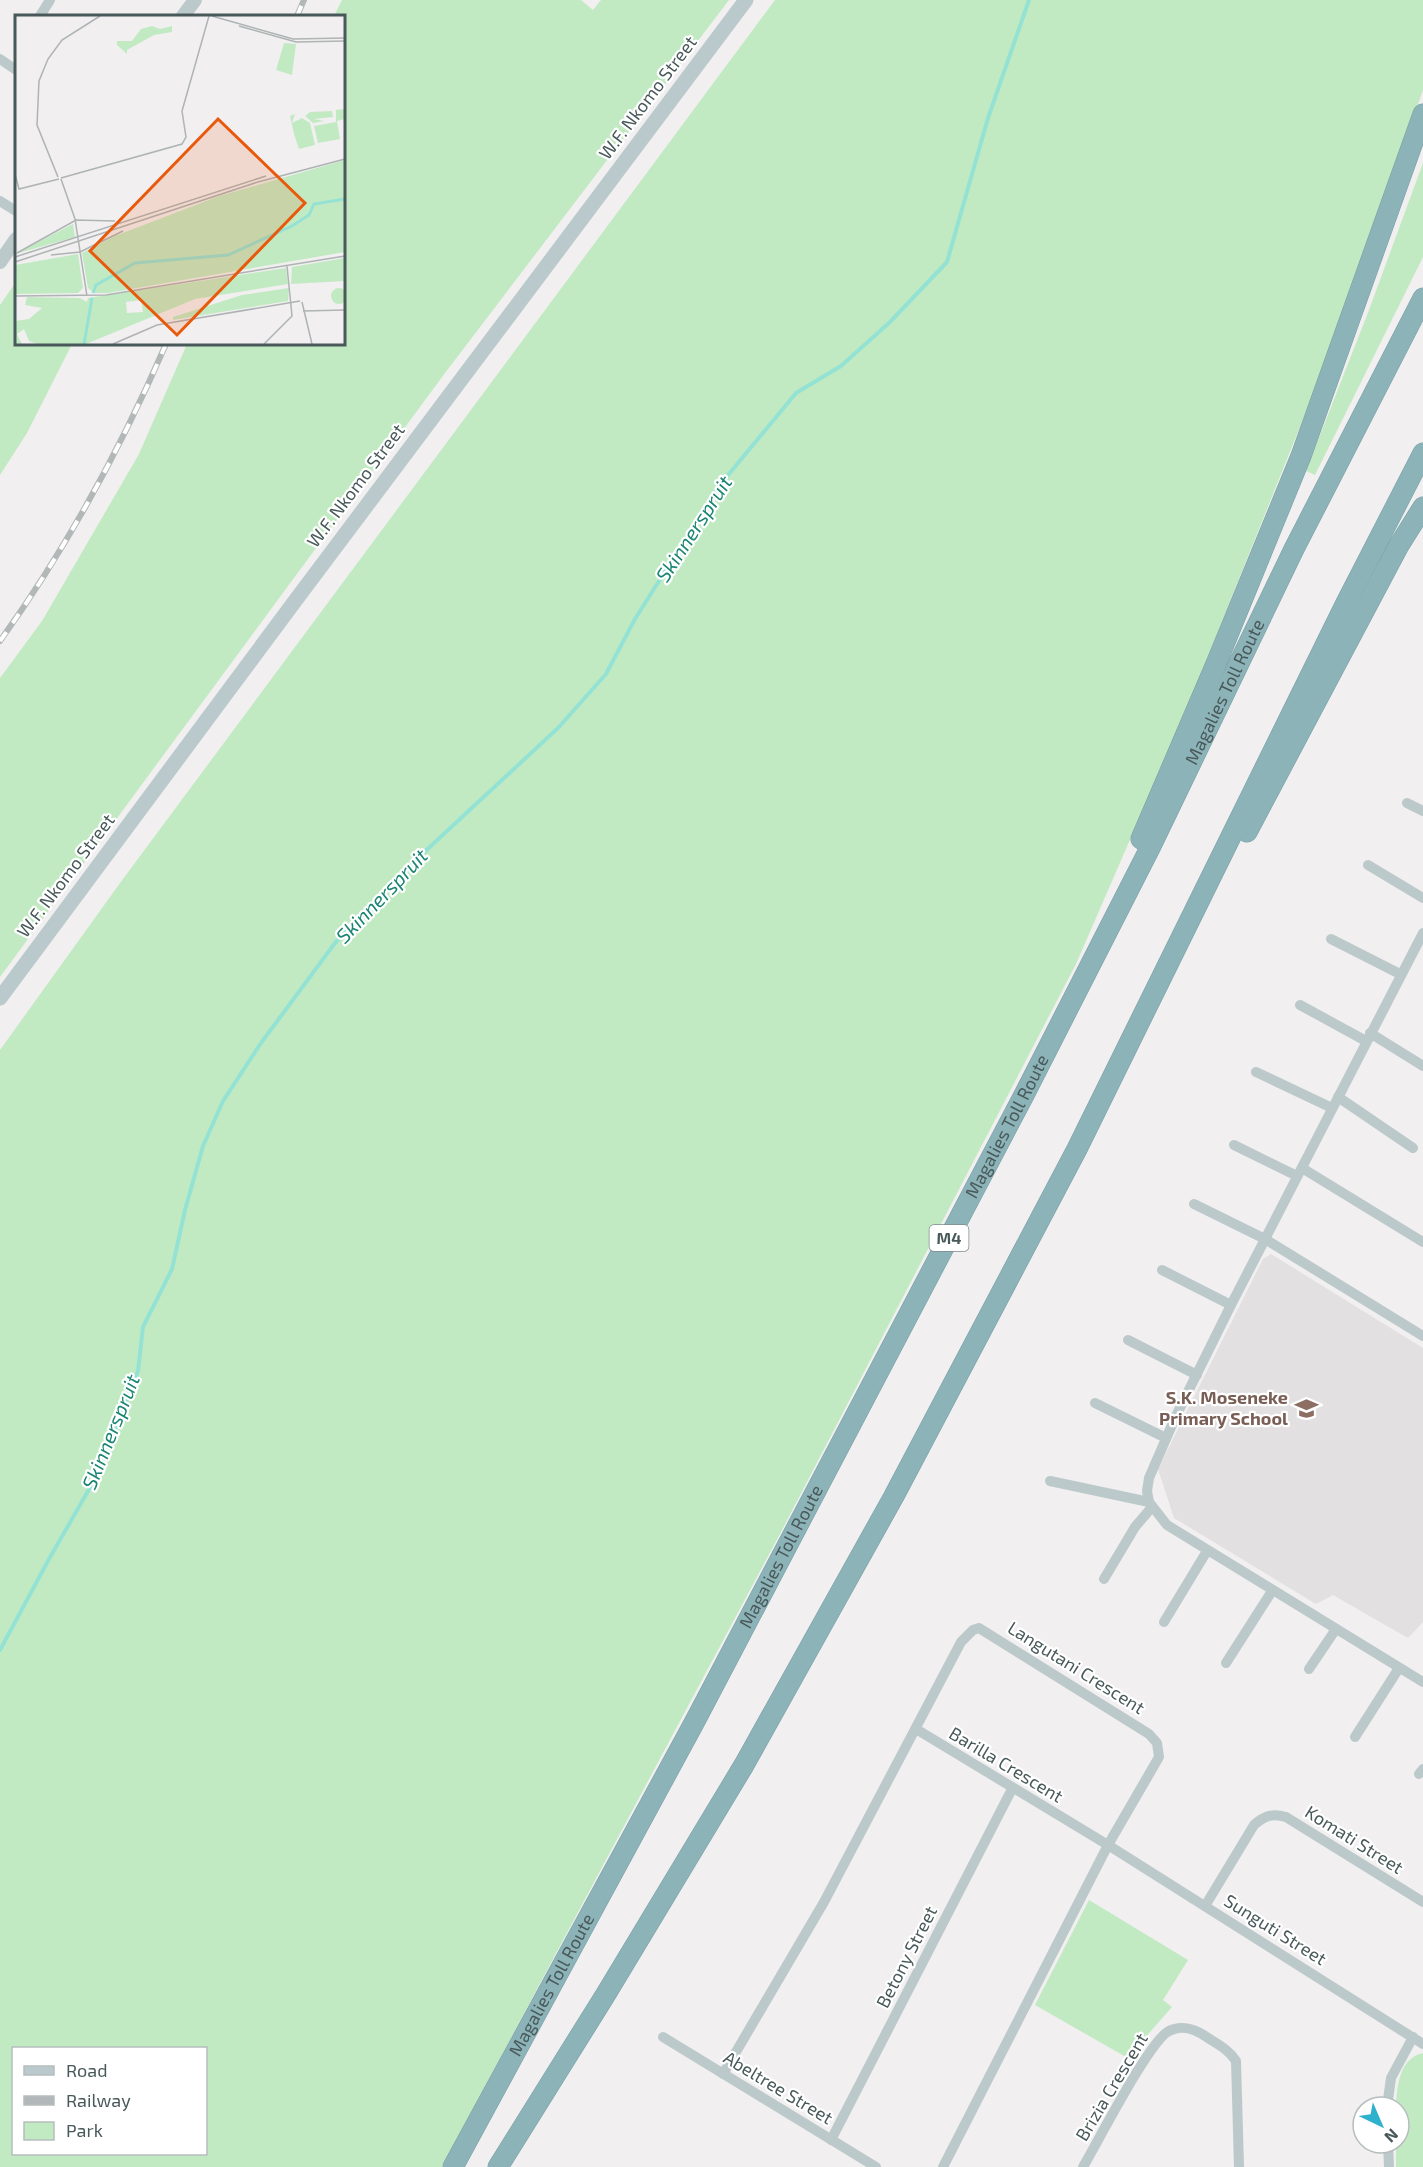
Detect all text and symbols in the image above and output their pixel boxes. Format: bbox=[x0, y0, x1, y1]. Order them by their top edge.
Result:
inset map bbox=[15, 15, 345, 345]
street label: W.F. Nkomo Street bbox=[594, 31, 701, 164]
street label: W.F. Nkomo Street bbox=[302, 419, 409, 552]
water label: Skinnerspruit bbox=[650, 470, 737, 586]
street label: Magalies Toll Route bbox=[1180, 615, 1269, 768]
street label: W.F. Nkomo Street bbox=[12, 809, 119, 942]
water label: Skinnerspruit bbox=[330, 843, 433, 947]
street label: Magalies Toll Route bbox=[960, 1051, 1053, 1201]
road number: M4 bbox=[930, 1225, 968, 1251]
water label: Skinnerspruit bbox=[76, 1370, 144, 1493]
place label: S.K. Moseneke Primary School bbox=[1159, 1386, 1288, 1429]
school or university icon: S.K. Moseneke Primary School bbox=[1293, 1395, 1319, 1421]
street label: Magalies Toll Route bbox=[734, 1481, 827, 1632]
street label: Langutani Crescent bbox=[1004, 1616, 1149, 1718]
street label: Barilla Crescent bbox=[946, 1721, 1068, 1807]
street label: Komati Street bbox=[1301, 1800, 1408, 1878]
street label: Sunguti Street bbox=[1220, 1889, 1331, 1969]
street label: Betony Street bbox=[871, 1902, 941, 2011]
street label: Magalies Toll Route bbox=[503, 1910, 598, 2060]
street label: Brizia Crescent bbox=[1070, 2028, 1152, 2144]
street label: Abeltree Street bbox=[720, 2046, 837, 2128]
legend bbox=[12, 2047, 207, 2155]
text: Road bbox=[66, 2059, 107, 2081]
text: Railway bbox=[66, 2089, 131, 2111]
north arrow bbox=[1351, 2095, 1411, 2155]
text: Park bbox=[66, 2119, 103, 2141]
text: N bbox=[1381, 2125, 1403, 2147]

